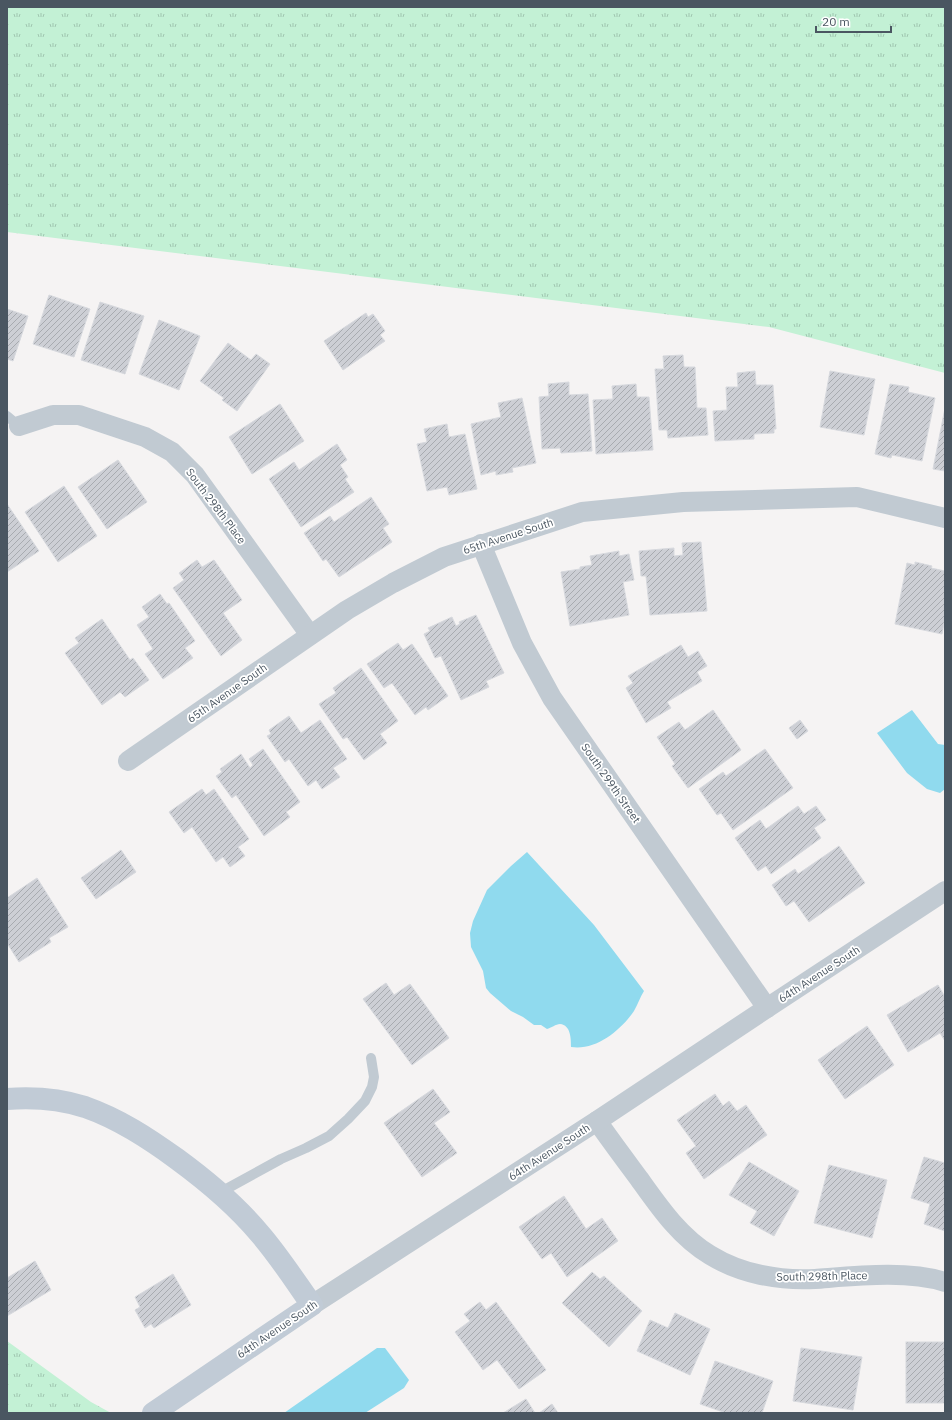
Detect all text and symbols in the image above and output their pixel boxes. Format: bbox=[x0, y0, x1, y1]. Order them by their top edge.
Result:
scale bar bbox=[816, 8, 891, 34]
text: 20 m bbox=[822, 14, 850, 29]
street label: South 298th Place bbox=[183, 465, 249, 547]
street label: 65th Avenue South bbox=[461, 515, 555, 557]
street label: 65th Avenue South bbox=[184, 660, 270, 726]
street label: South 299th Street bbox=[578, 740, 644, 826]
street label: 64th Avenue South bbox=[776, 942, 862, 1006]
street label: 64th Avenue South bbox=[506, 1120, 592, 1184]
street label: South 298th Place bbox=[776, 1268, 868, 1284]
street label: 64th Avenue South bbox=[234, 1297, 320, 1361]

